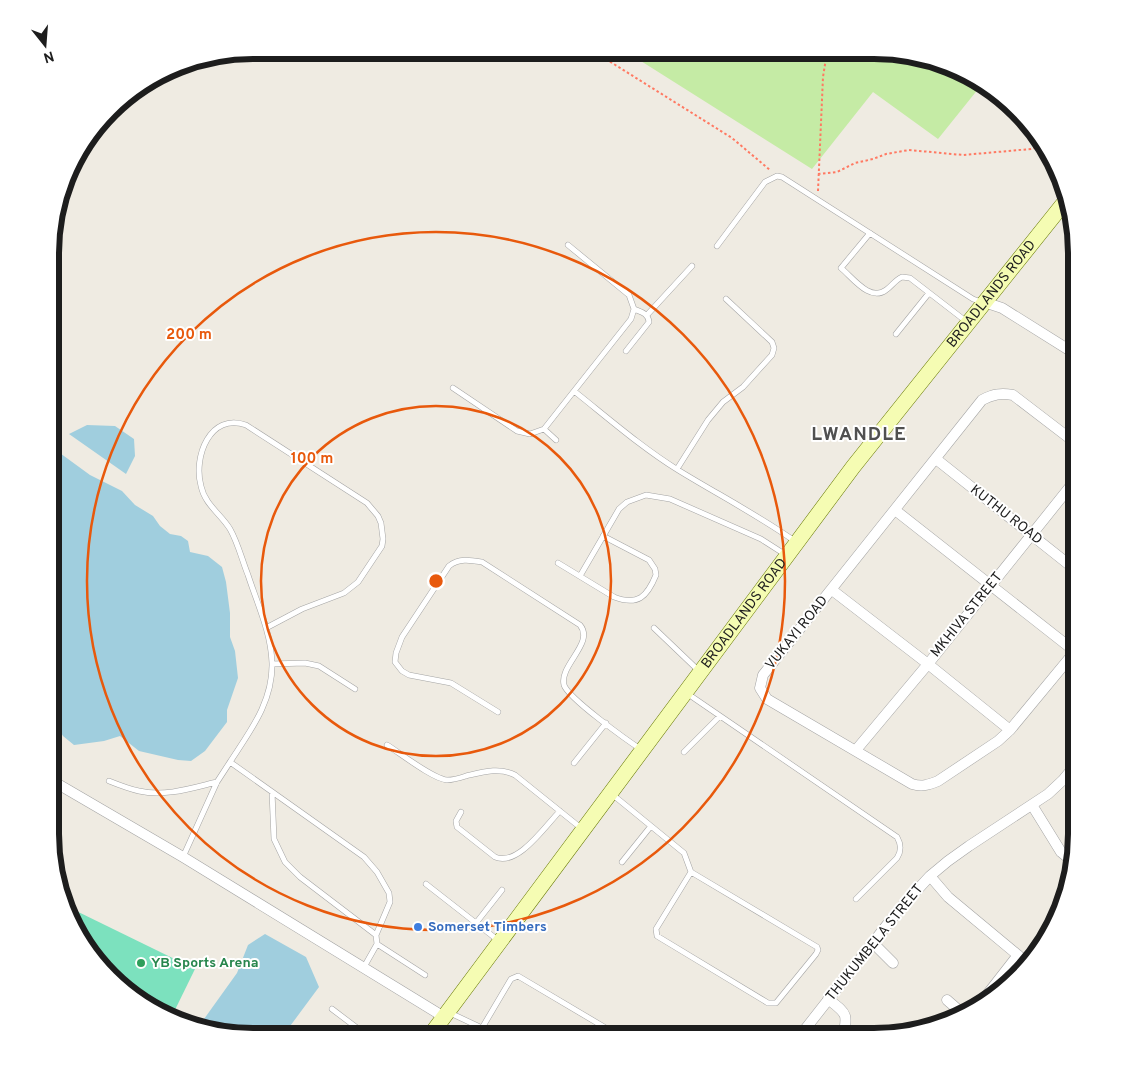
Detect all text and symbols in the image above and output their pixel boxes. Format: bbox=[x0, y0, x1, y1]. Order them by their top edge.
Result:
north arrow bbox=[20, 20, 70, 70]
text: N bbox=[41, 46, 56, 66]
street label: BROADLANDS ROAD bbox=[943, 237, 1039, 351]
text: 200 m bbox=[166, 326, 212, 345]
district label: LWANDLE bbox=[811, 423, 907, 447]
text: 100 m bbox=[291, 450, 333, 469]
street label: KUTHU ROAD bbox=[966, 482, 1046, 548]
street label: BROADLANDS ROAD bbox=[698, 555, 791, 672]
street label: MKHIVA STREET bbox=[927, 569, 1007, 661]
centre of rings bbox=[427, 572, 445, 590]
street label: VUKAYI ROAD bbox=[762, 593, 832, 673]
street label: THUKUMBELA STREET bbox=[823, 881, 927, 1005]
place label: Somerset Timbers bbox=[428, 919, 547, 936]
marker: Somerset Timbers bbox=[412, 921, 424, 933]
place label: YB Sports Arena bbox=[151, 955, 259, 972]
marker: YB Sports Arena bbox=[135, 957, 147, 969]

